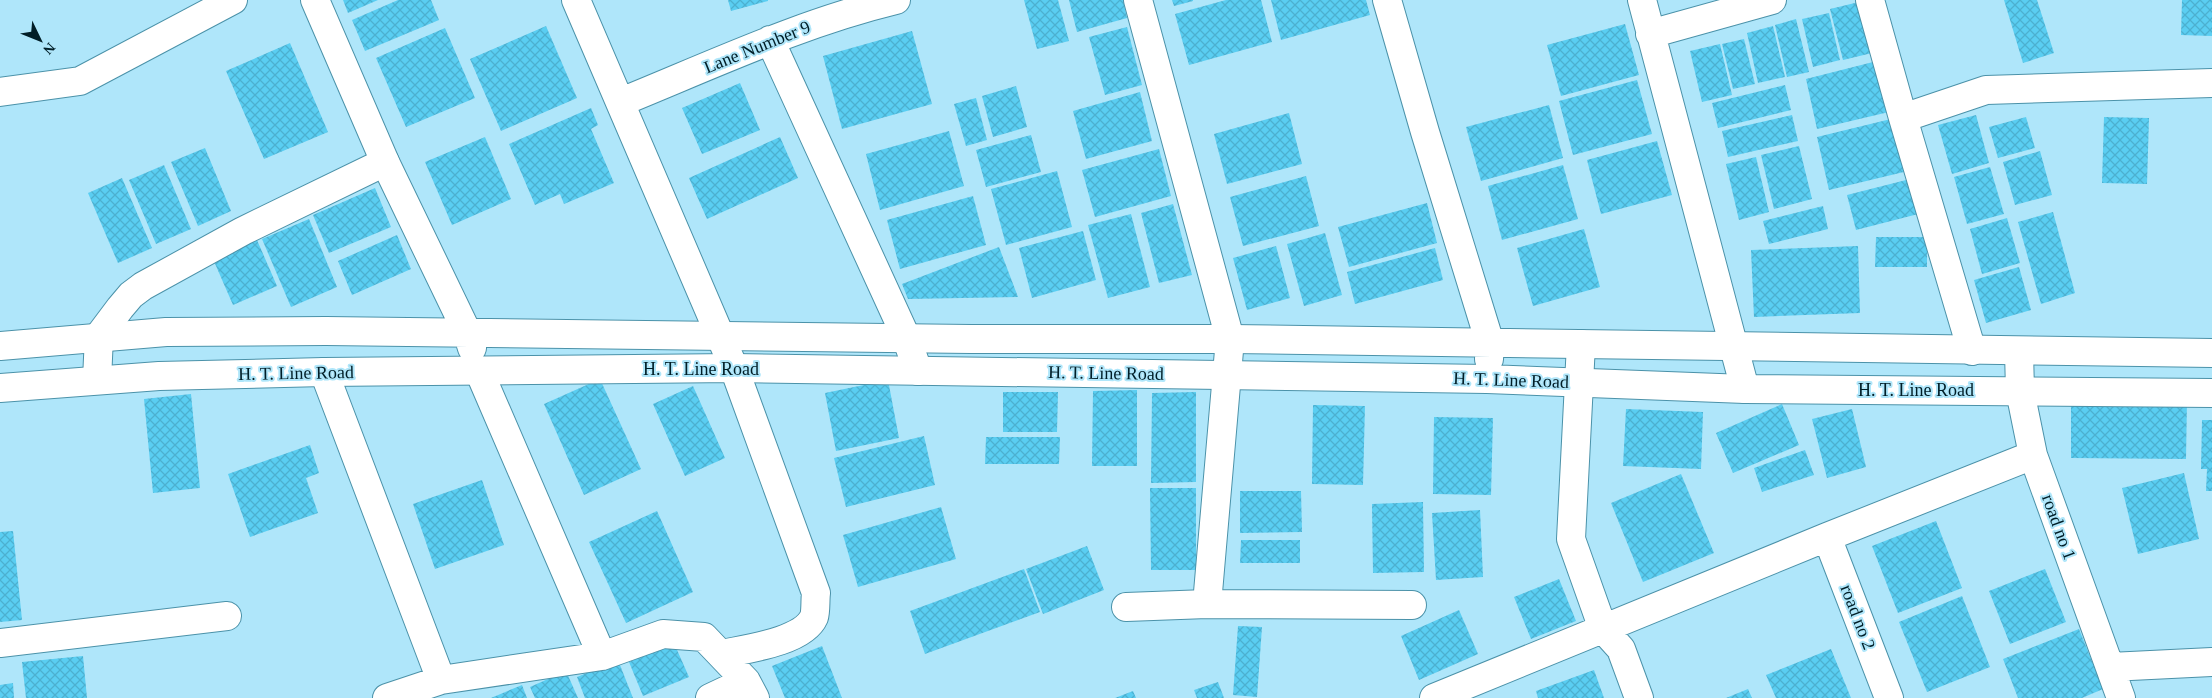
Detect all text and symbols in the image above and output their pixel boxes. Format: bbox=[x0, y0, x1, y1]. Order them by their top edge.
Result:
north arrow bbox=[15, 15, 65, 65]
street label: Lane Number 9 bbox=[701, 17, 813, 77]
text: N bbox=[40, 40, 58, 57]
street label: H. T. Line Road bbox=[643, 359, 759, 379]
street label: H. T. Line Road bbox=[238, 362, 354, 384]
street label: H. T. Line Road bbox=[1048, 362, 1164, 384]
street label: H. T. Line Road bbox=[1453, 368, 1569, 392]
street label: H. T. Line Road bbox=[1858, 380, 1974, 400]
street label: road no 1 bbox=[2038, 492, 2080, 562]
street label: road no 2 bbox=[1836, 582, 1880, 652]

